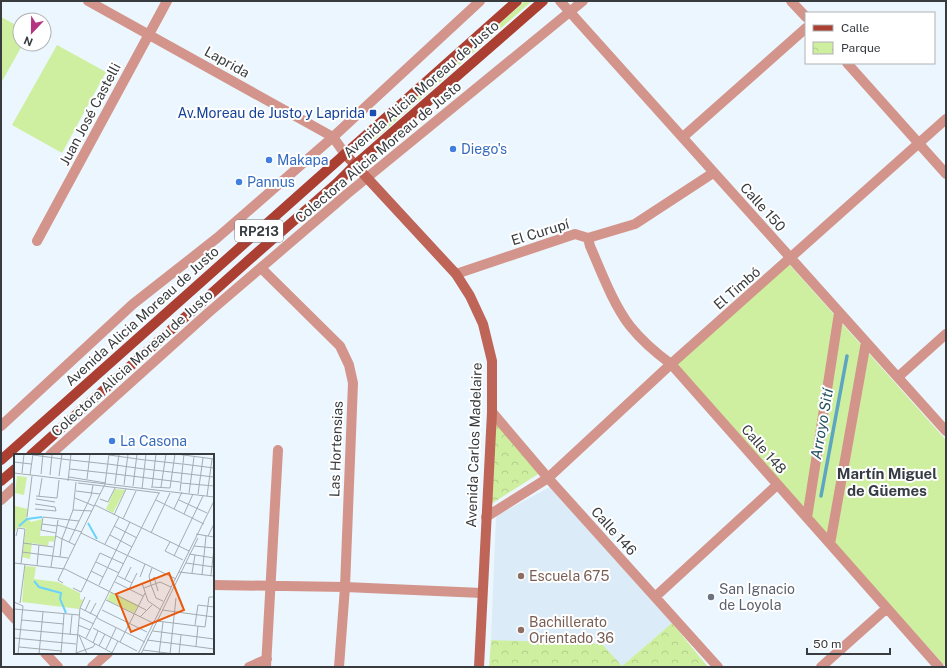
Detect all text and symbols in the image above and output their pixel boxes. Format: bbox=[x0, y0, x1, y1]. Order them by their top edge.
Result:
north arrow bbox=[12, 12, 52, 52]
legend bbox=[805, 12, 935, 64]
street label: Avenida Alicia Moreau de Justo bbox=[340, 17, 502, 161]
text: Calle bbox=[841, 21, 870, 35]
text: N bbox=[22, 34, 34, 48]
text: Parque bbox=[841, 41, 881, 55]
street label: Laprida bbox=[202, 43, 252, 81]
street label: Juan José Castelli bbox=[56, 60, 124, 168]
street label: Colectora Alicia Moreau de Justo bbox=[292, 78, 464, 226]
place label: Av.Moreau de Justo y Laprida bbox=[178, 105, 365, 121]
marker: Av.Moreau de Justo y Laprida bbox=[368, 108, 378, 118]
place label: Diego's bbox=[461, 141, 507, 157]
marker: Diego's bbox=[448, 144, 458, 154]
place label: Makapa bbox=[277, 152, 329, 168]
marker: Makapa bbox=[264, 155, 274, 165]
place label: Pannus bbox=[247, 174, 295, 190]
marker: Pannus bbox=[234, 177, 244, 187]
street label: Calle 150 bbox=[737, 179, 789, 235]
street label: El Curupí bbox=[509, 215, 571, 248]
road number: RP213 bbox=[235, 220, 283, 242]
street label: Avenida Alicia Moreau de Justo bbox=[62, 243, 222, 389]
street label: El Timbó bbox=[710, 263, 764, 313]
street label: Colectora Alicia Moreau de Justo bbox=[48, 286, 216, 440]
street label: Avenida Carlos Madelaire bbox=[463, 362, 485, 528]
water label: Arroyo Sití bbox=[807, 386, 836, 461]
street label: Las Hortensias bbox=[326, 401, 346, 497]
street label: Calle 148 bbox=[738, 421, 790, 477]
place label: La Casona bbox=[120, 433, 187, 449]
marker: La Casona bbox=[107, 436, 117, 446]
inset map bbox=[14, 454, 214, 654]
district label: Martín Miguel de Güemes bbox=[837, 465, 937, 499]
street label: Calle 146 bbox=[588, 503, 640, 559]
place label: Escuela 675 bbox=[529, 568, 609, 584]
marker: Escuela 675 bbox=[516, 571, 526, 581]
place label: San Ignacio de Loyola bbox=[719, 581, 795, 613]
marker: San Ignacio de Loyola bbox=[706, 592, 716, 602]
place label: Bachillerato Orientado 36 bbox=[529, 614, 614, 646]
marker: Bachillerato Orientado 36 bbox=[516, 625, 526, 635]
scale bar bbox=[807, 630, 890, 656]
text: 50 m bbox=[813, 637, 841, 651]

